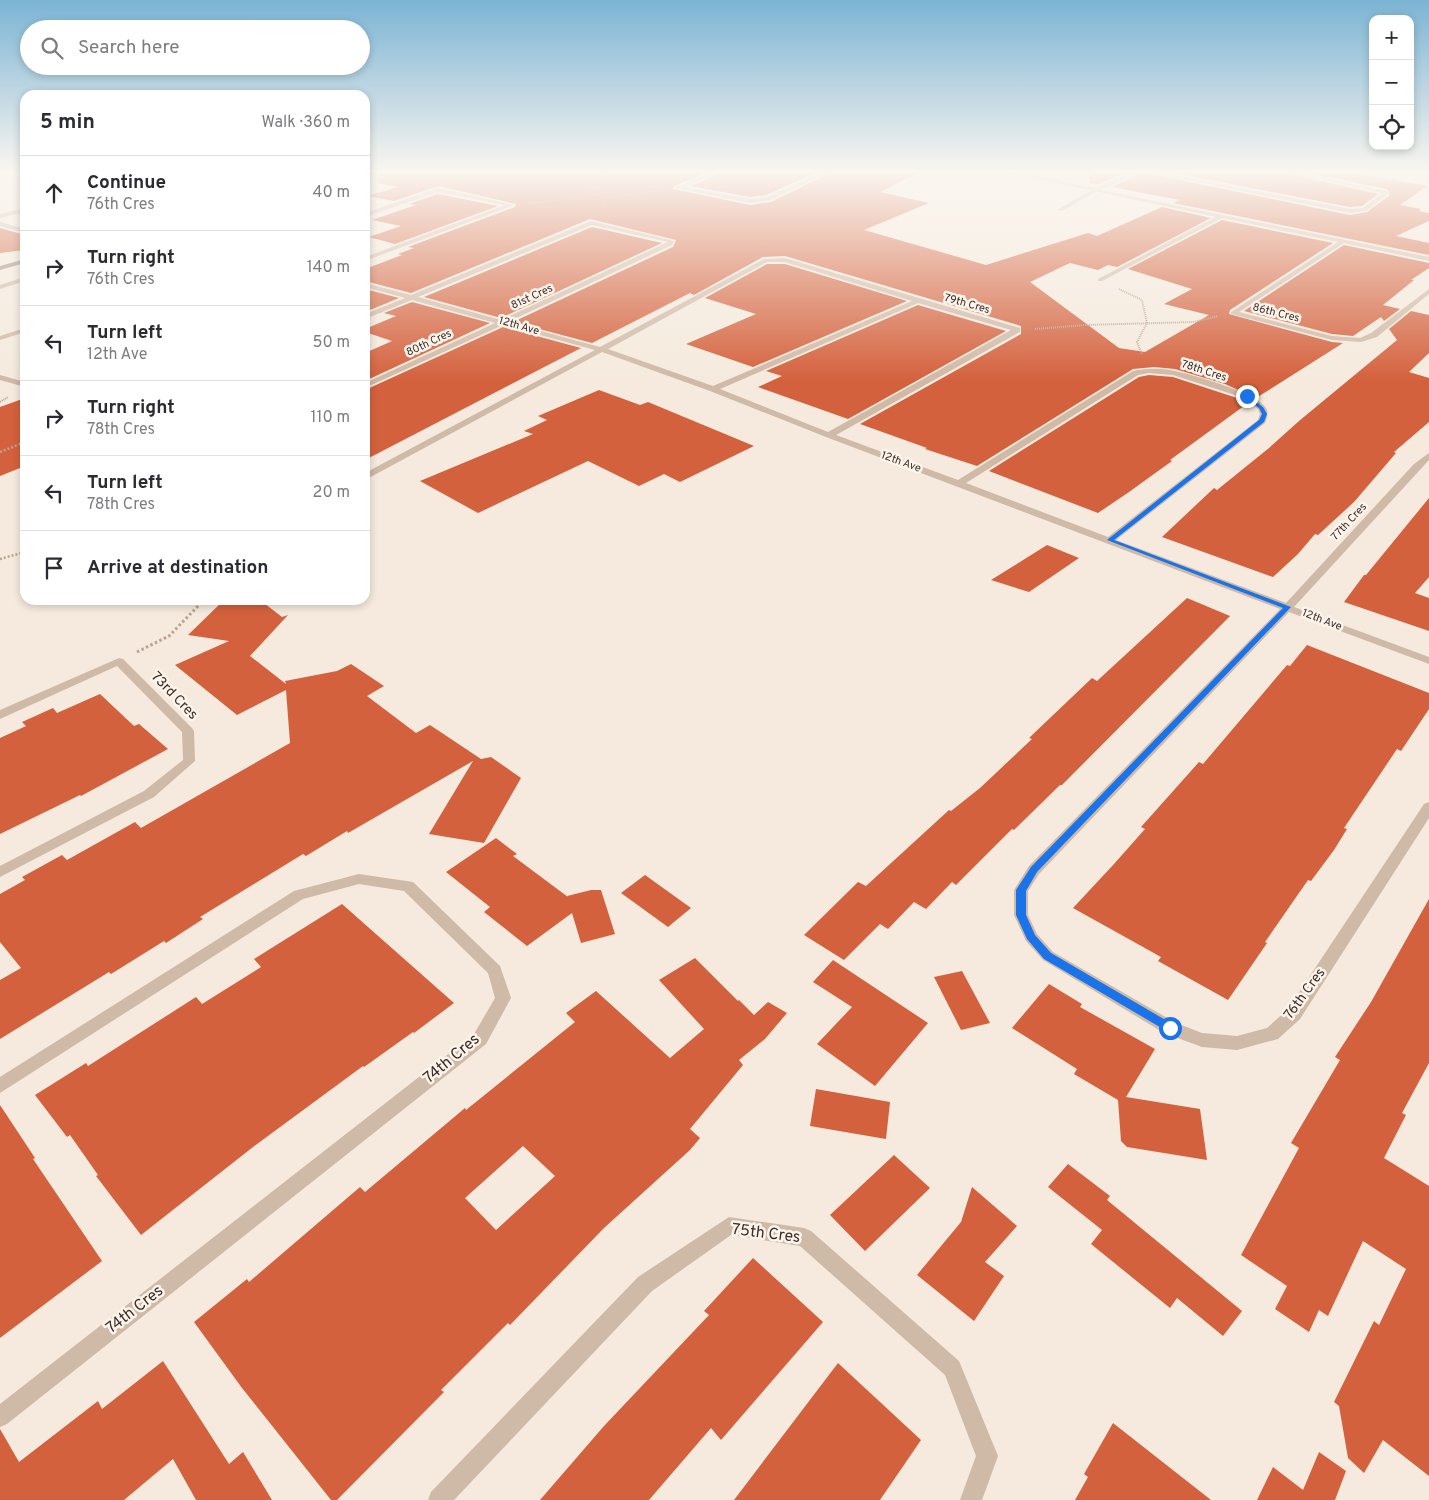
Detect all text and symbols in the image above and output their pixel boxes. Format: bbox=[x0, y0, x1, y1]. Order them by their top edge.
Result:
map controls bbox=[1369, 15, 1414, 150]
button: + bbox=[1369, 15, 1414, 60]
search box bbox=[20, 20, 370, 75]
icon: search bbox=[38, 34, 66, 62]
text: Search here bbox=[78, 36, 180, 60]
button: − bbox=[1369, 60, 1414, 105]
button: locate bbox=[1369, 105, 1414, 150]
text: 5 min bbox=[40, 109, 95, 136]
text: Walk · 360 m bbox=[262, 113, 350, 133]
text: Continue bbox=[87, 171, 166, 195]
icon: ahead bbox=[40, 179, 68, 207]
text: 40 m bbox=[312, 183, 350, 203]
text: 76th Cres bbox=[87, 195, 155, 215]
text: Turn right bbox=[87, 246, 175, 270]
icon: right bbox=[40, 254, 68, 282]
text: 140 m bbox=[307, 258, 350, 278]
text: 76th Cres bbox=[87, 270, 155, 290]
street label: 81st Cres bbox=[509, 281, 555, 313]
street label: 79th Cres bbox=[942, 291, 992, 317]
street label: 86th Cres bbox=[1251, 300, 1301, 326]
street label: 12th Ave bbox=[497, 314, 541, 338]
text: Turn left bbox=[87, 321, 163, 345]
street label: 80th Cres bbox=[404, 326, 454, 360]
icon: left bbox=[40, 329, 68, 357]
text: 50 m bbox=[313, 333, 350, 353]
text: 12th Ave bbox=[87, 345, 147, 365]
street label: 78th Cres bbox=[1180, 357, 1228, 385]
route end bbox=[1236, 385, 1259, 408]
text: Turn right bbox=[87, 396, 175, 420]
icon: right bbox=[40, 404, 68, 432]
text: 110 m bbox=[310, 408, 350, 428]
text: 78th Cres bbox=[87, 420, 155, 440]
street label: 12th Ave bbox=[879, 448, 923, 476]
text: Turn left bbox=[87, 471, 163, 495]
icon: left bbox=[40, 479, 68, 507]
text: 20 m bbox=[313, 483, 350, 503]
text: 78th Cres bbox=[87, 495, 155, 515]
street label: 77th Cres bbox=[1328, 500, 1370, 544]
icon: arrive bbox=[40, 554, 68, 582]
text: Arrive at destination bbox=[87, 556, 268, 580]
street label: 12th Ave bbox=[1300, 606, 1344, 634]
street label: 73rd Cres bbox=[147, 669, 201, 723]
street label: 76th Cres bbox=[1281, 965, 1329, 1023]
route start bbox=[1159, 1017, 1182, 1040]
street label: 74th Cres bbox=[420, 1030, 484, 1088]
street label: 75th Cres bbox=[731, 1220, 801, 1248]
street label: 74th Cres bbox=[102, 1281, 168, 1339]

